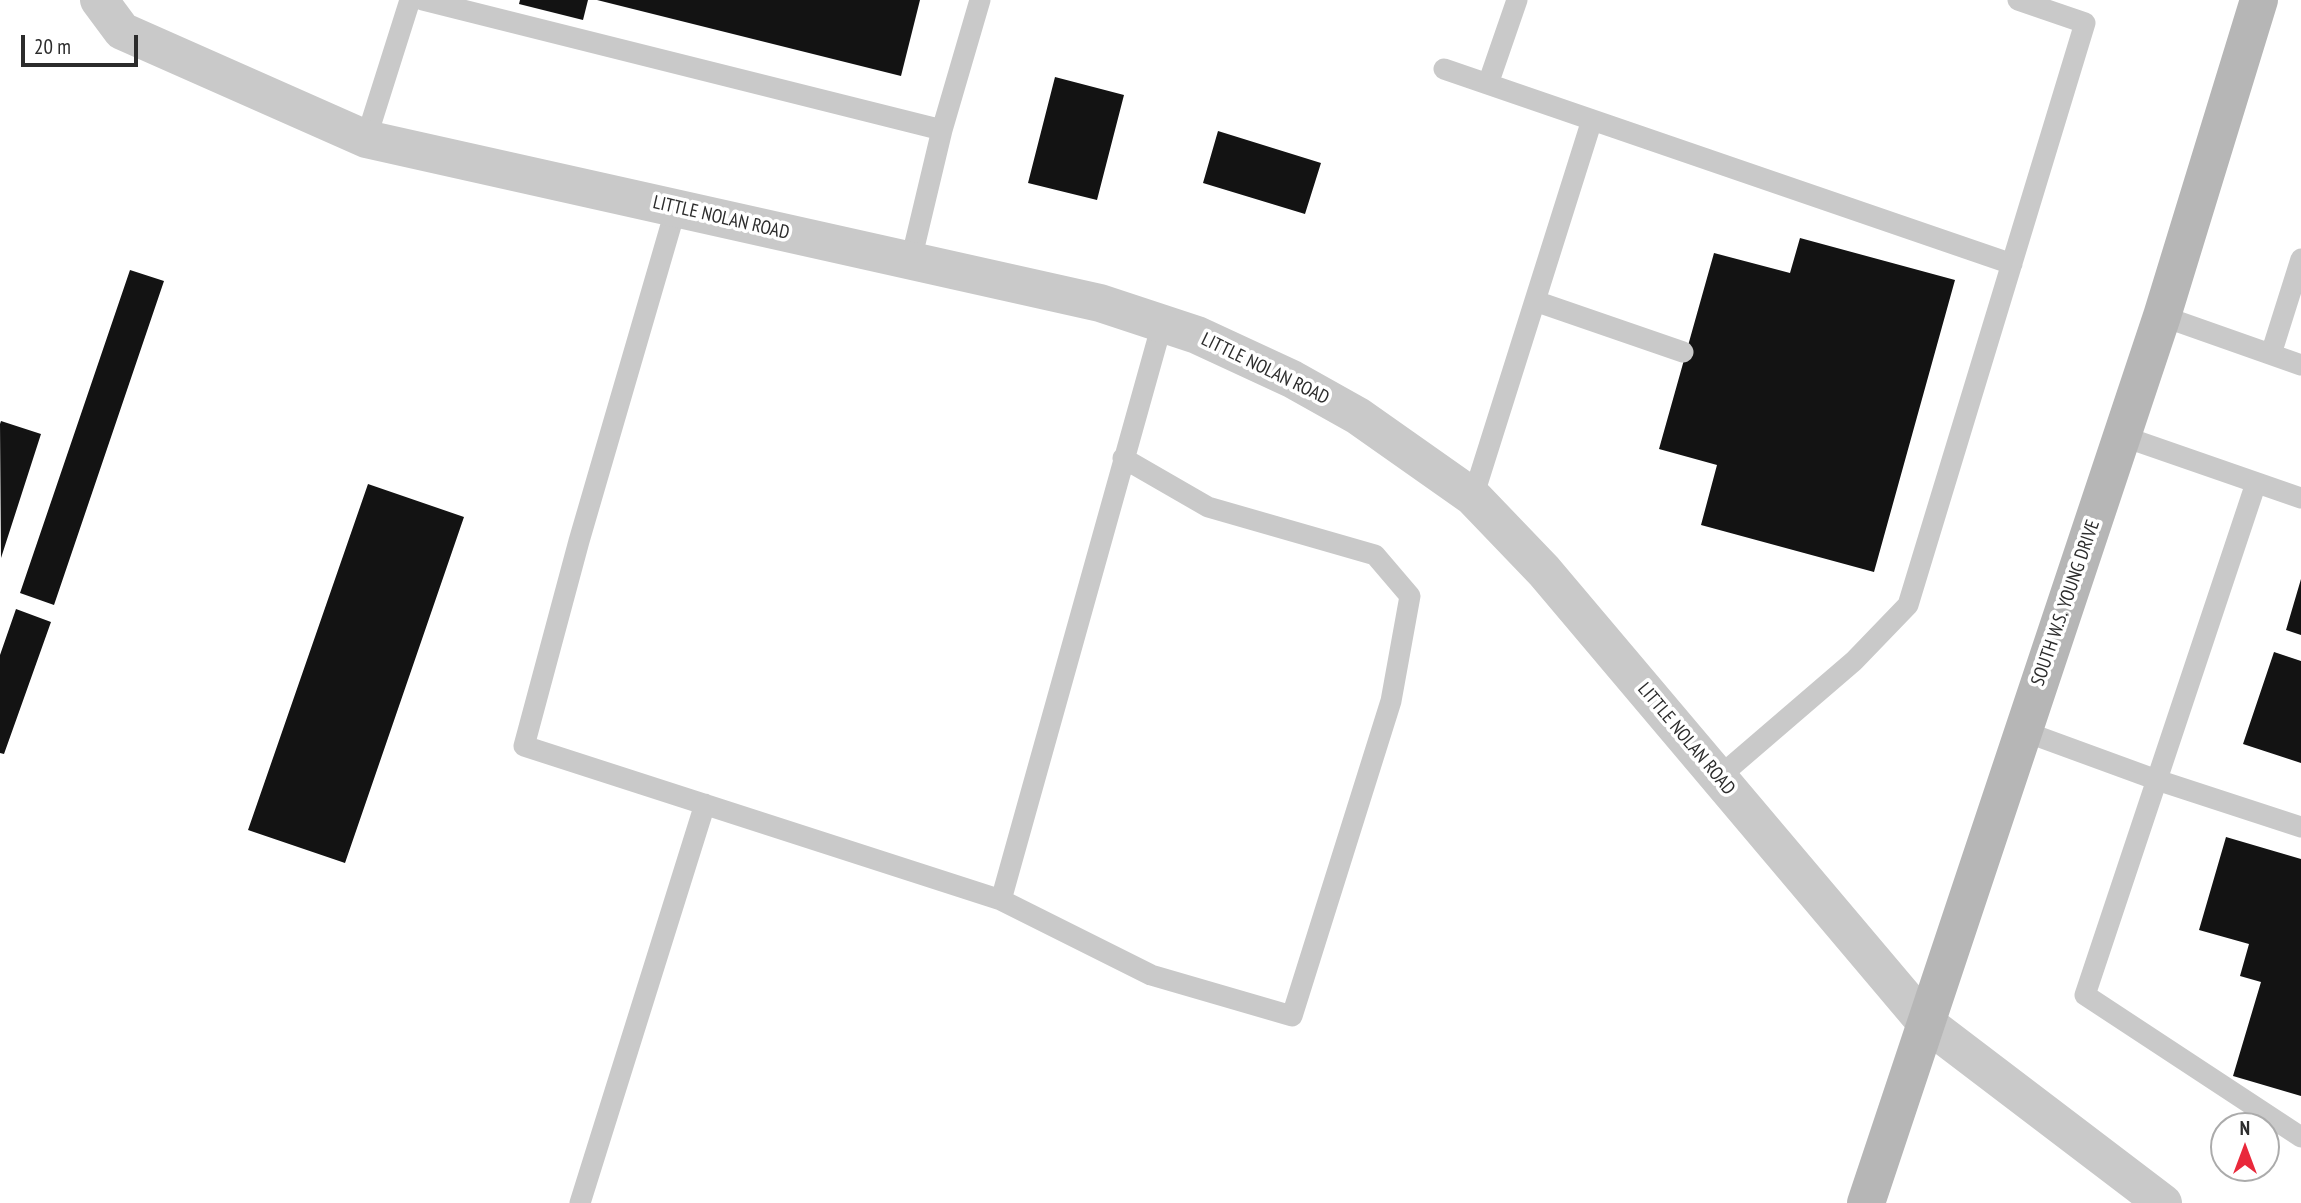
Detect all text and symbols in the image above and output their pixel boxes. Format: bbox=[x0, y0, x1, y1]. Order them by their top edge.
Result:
scale bar bbox=[24, 21, 142, 65]
text: 20 m bbox=[34, 33, 71, 60]
street label: LITTLE NOLAN ROAD bbox=[651, 191, 791, 245]
street label: LITTLE NOLAN ROAD bbox=[1197, 328, 1333, 410]
street label: SOUTH W.S. YOUNG DRIVE bbox=[2027, 517, 2105, 689]
street label: LITTLE NOLAN ROAD bbox=[1633, 678, 1739, 800]
north arrow bbox=[2210, 1112, 2280, 1182]
text: N bbox=[2240, 1116, 2250, 1140]

